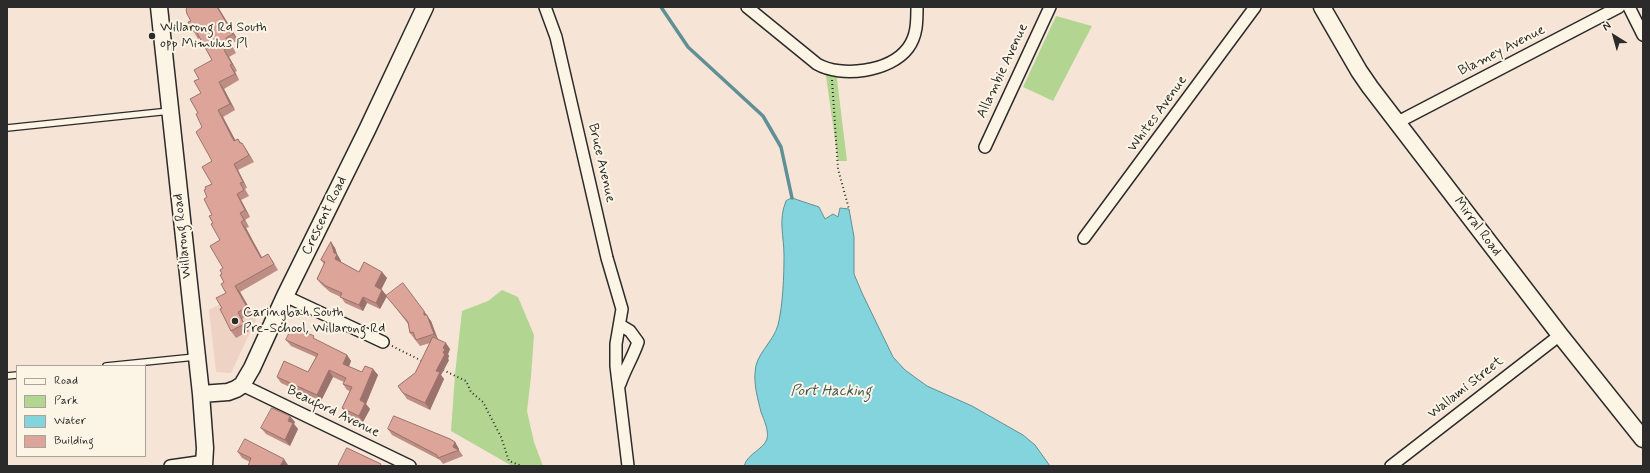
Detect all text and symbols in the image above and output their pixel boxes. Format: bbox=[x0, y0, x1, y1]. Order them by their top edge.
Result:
north arrow bbox=[1594, 16, 1634, 56]
text: N bbox=[1600, 19, 1614, 34]
place label: Willarong Rd South opp Mimulus Pl bbox=[160, 20, 267, 52]
street label: Allambie Avenue bbox=[974, 21, 1032, 121]
street label: Blamey Avenue bbox=[1456, 22, 1548, 80]
marker: Willarong Rd South opp Mimulus Pl bbox=[147, 31, 157, 41]
street label: Whites Avenue bbox=[1125, 73, 1191, 155]
street label: Bruce Avenue bbox=[584, 122, 618, 204]
street label: Crescent Road bbox=[299, 174, 351, 258]
street label: Willarong Road bbox=[170, 193, 196, 279]
street label: Mirral Road bbox=[1449, 194, 1505, 260]
place label: Caringbah South Pre-School, Willarong Rd bbox=[243, 305, 385, 338]
marker: Caringbah South Pre-School, Willarong Rd bbox=[230, 316, 240, 326]
street label: Wallami Street bbox=[1425, 353, 1507, 423]
legend bbox=[16, 365, 146, 457]
text: Road bbox=[54, 373, 78, 389]
street label: Beauford Avenue bbox=[284, 382, 382, 442]
water label: Port Hacking bbox=[791, 383, 871, 401]
text: Park bbox=[54, 393, 78, 409]
text: Water bbox=[54, 413, 86, 429]
text: Building bbox=[54, 433, 94, 449]

